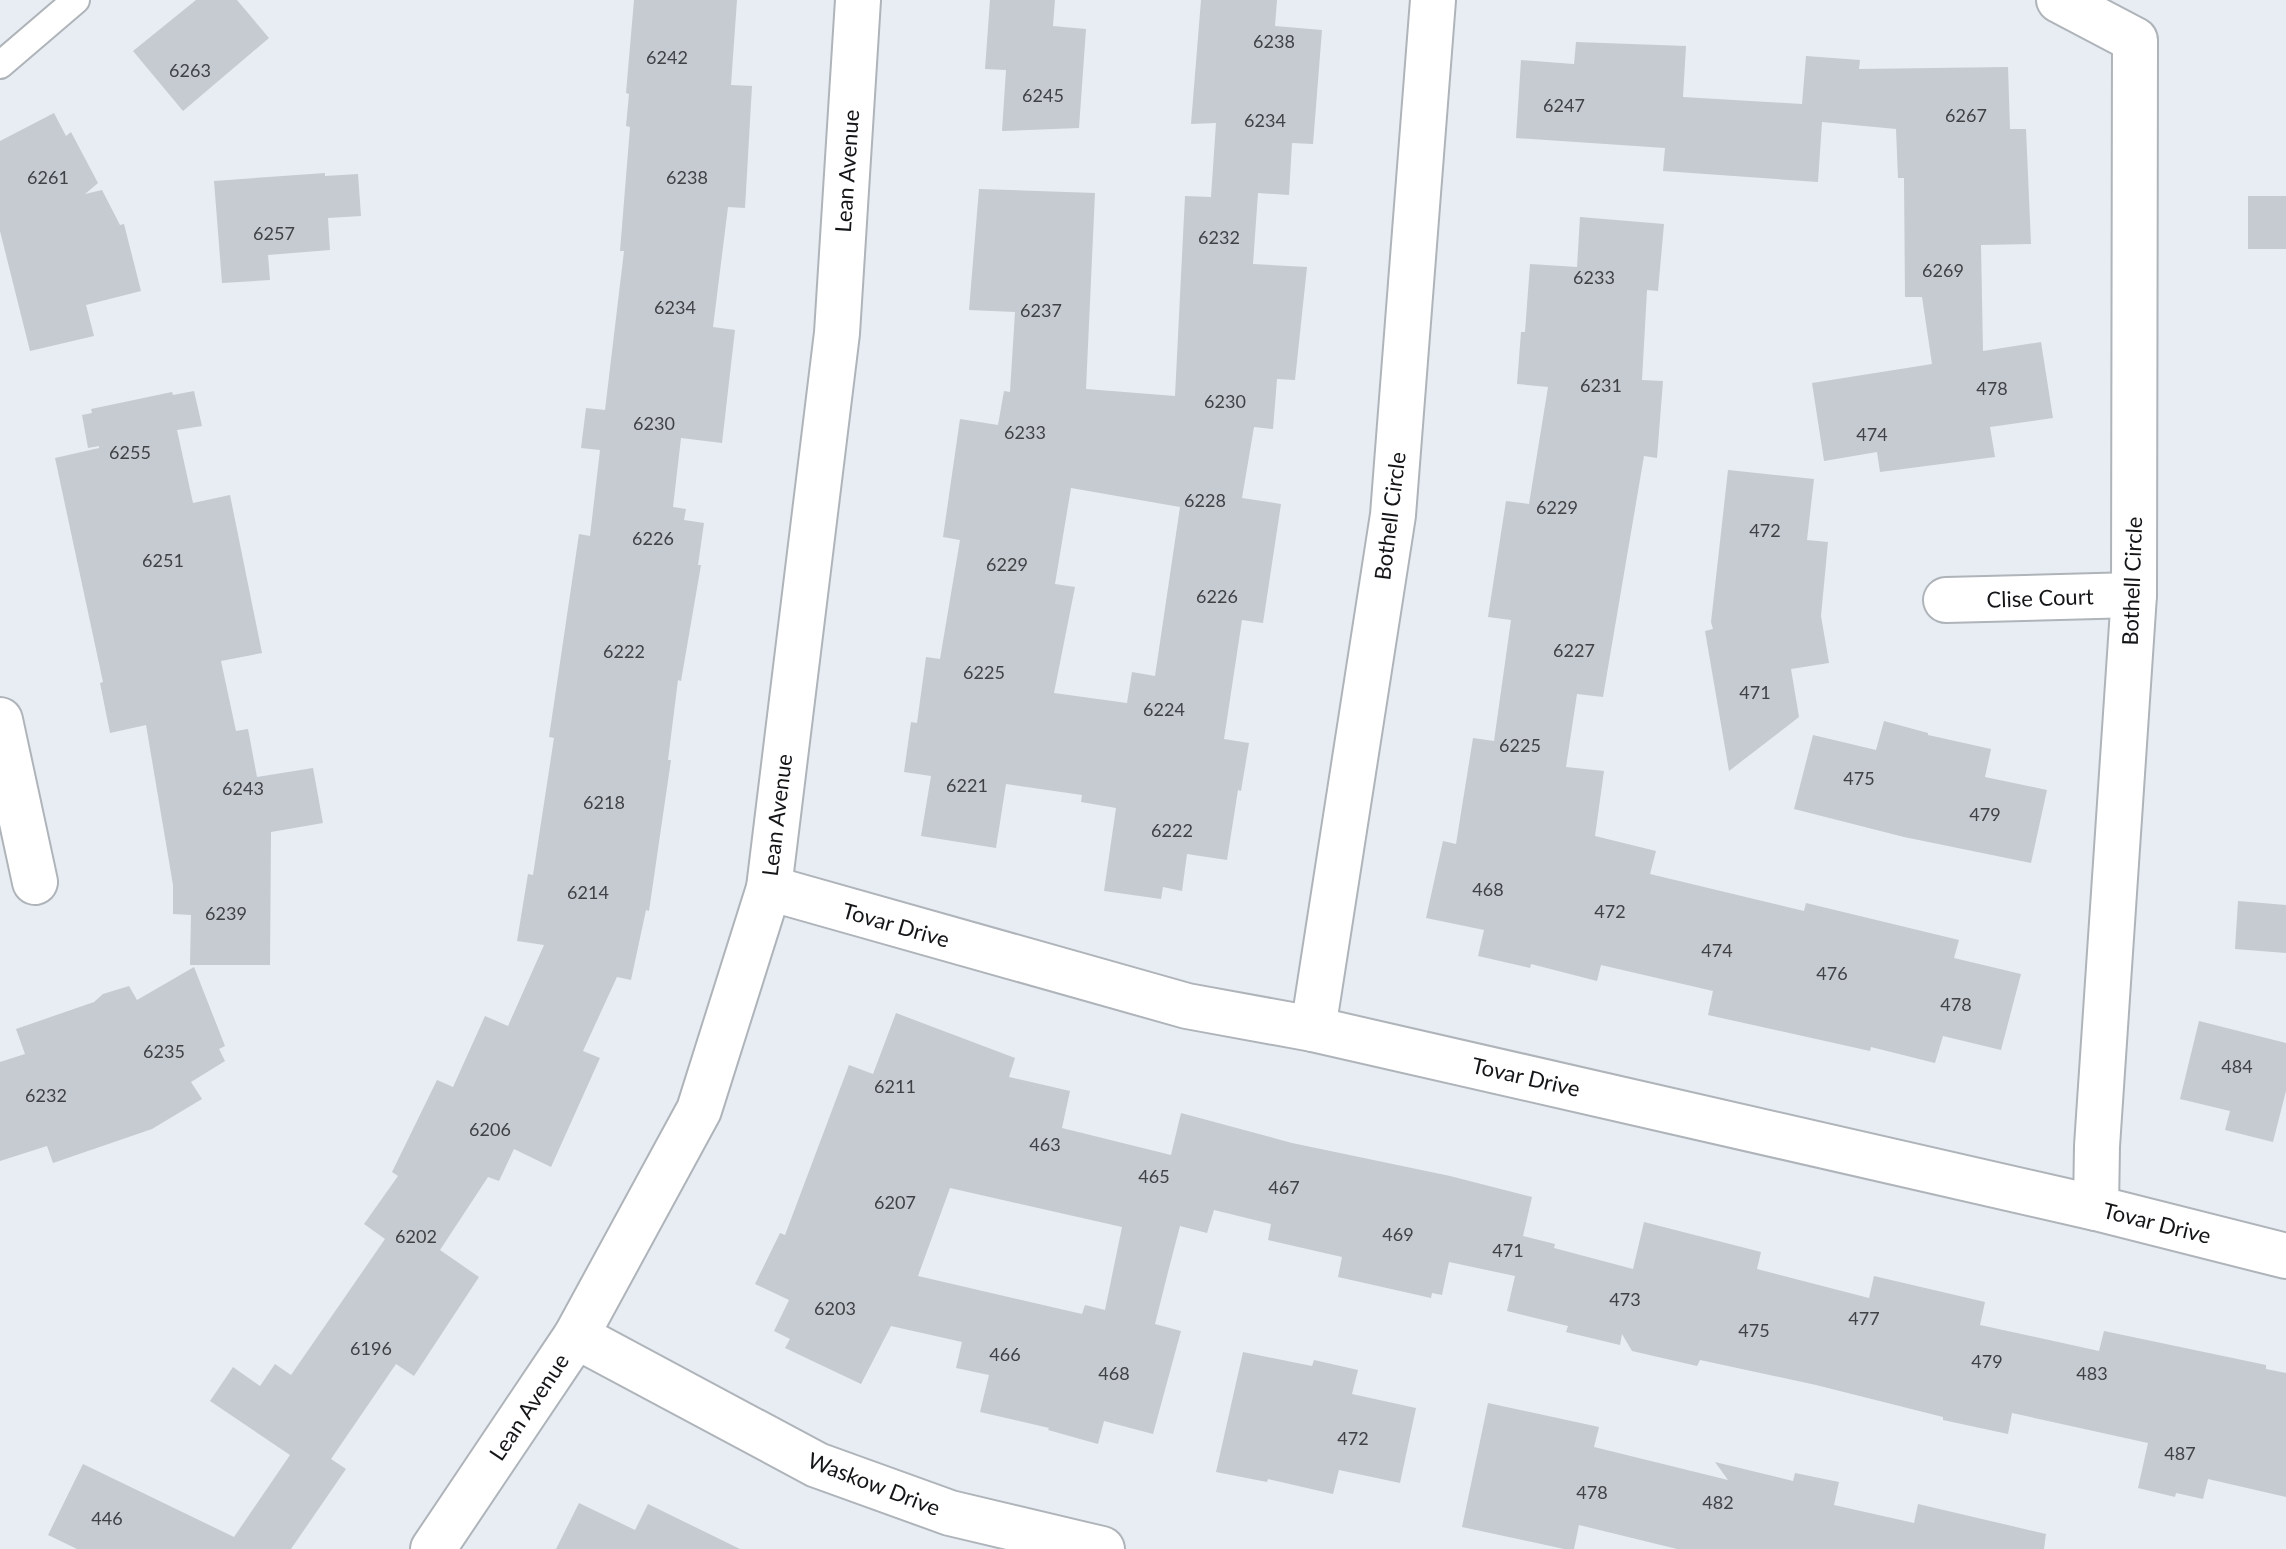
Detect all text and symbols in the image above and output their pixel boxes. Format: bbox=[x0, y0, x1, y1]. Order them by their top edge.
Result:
house number: 6238 bbox=[1253, 30, 1295, 52]
house number: 6242 bbox=[646, 46, 688, 68]
house number: 6263 bbox=[169, 59, 211, 81]
house number: 6245 bbox=[1022, 84, 1064, 106]
house number: 6247 bbox=[1543, 94, 1585, 116]
house number: 6267 bbox=[1945, 104, 1987, 126]
street label: Lean Avenue bbox=[829, 109, 864, 233]
house number: 6234 bbox=[1244, 109, 1286, 131]
house number: 6261 bbox=[27, 166, 69, 188]
house number: 6238 bbox=[666, 166, 708, 188]
house number: 6257 bbox=[253, 222, 295, 244]
house number: 6232 bbox=[1198, 226, 1240, 248]
house number: 6269 bbox=[1922, 259, 1964, 281]
house number: 6233 bbox=[1573, 266, 1615, 288]
house number: 6234 bbox=[654, 296, 696, 318]
house number: 6237 bbox=[1020, 299, 1062, 321]
house number: 6231 bbox=[1580, 374, 1622, 396]
house number: 478 bbox=[1976, 377, 2008, 399]
house number: 6230 bbox=[1204, 390, 1246, 412]
house number: 6230 bbox=[633, 412, 675, 434]
house number: 6233 bbox=[1004, 421, 1046, 443]
house number: 474 bbox=[1856, 423, 1888, 445]
house number: 6255 bbox=[109, 441, 151, 463]
street label: Bothell Circle bbox=[1368, 450, 1411, 582]
house number: 6228 bbox=[1184, 489, 1226, 511]
house number: 6229 bbox=[1536, 496, 1578, 518]
street label: Bothell Circle bbox=[2116, 516, 2147, 646]
house number: 472 bbox=[1749, 519, 1781, 541]
house number: 6226 bbox=[632, 527, 674, 549]
house number: 6251 bbox=[142, 549, 184, 571]
house number: 6229 bbox=[986, 553, 1028, 575]
street label: Clise Court bbox=[1986, 582, 2094, 613]
house number: 6226 bbox=[1196, 585, 1238, 607]
house number: 6227 bbox=[1553, 639, 1595, 661]
house number: 6222 bbox=[603, 640, 645, 662]
house number: 6225 bbox=[963, 661, 1005, 683]
house number: 471 bbox=[1739, 681, 1771, 703]
house number: 6224 bbox=[1143, 698, 1185, 720]
house number: 6225 bbox=[1499, 734, 1541, 756]
street label: Lean Avenue bbox=[756, 752, 797, 878]
house number: 475 bbox=[1843, 767, 1875, 789]
house number: 6221 bbox=[946, 774, 988, 796]
house number: 6243 bbox=[222, 777, 264, 799]
house number: 6218 bbox=[583, 791, 625, 813]
house number: 479 bbox=[1969, 803, 2001, 825]
house number: 6222 bbox=[1151, 819, 1193, 841]
house number: 468 bbox=[1472, 878, 1504, 900]
house number: 6214 bbox=[567, 881, 609, 903]
street label: Tovar Drive bbox=[839, 896, 953, 953]
house number: 472 bbox=[1594, 900, 1626, 922]
house number: 6239 bbox=[205, 902, 247, 924]
house number: 474 bbox=[1701, 939, 1733, 961]
house number: 476 bbox=[1816, 962, 1848, 984]
house number: 478 bbox=[1940, 993, 1972, 1015]
house number: 6235 bbox=[143, 1040, 185, 1062]
street label: Tovar Drive bbox=[1469, 1051, 1583, 1102]
house number: 484 bbox=[2221, 1055, 2253, 1077]
house number: 6211 bbox=[874, 1075, 916, 1097]
house number: 6232 bbox=[25, 1084, 67, 1106]
house number: 6206 bbox=[469, 1118, 511, 1140]
house number: 463 bbox=[1029, 1133, 1061, 1155]
house number: 465 bbox=[1138, 1165, 1170, 1187]
house number: 467 bbox=[1268, 1176, 1300, 1198]
house number: 6207 bbox=[874, 1191, 916, 1213]
street label: Tovar Drive bbox=[2100, 1196, 2214, 1249]
house number: 469 bbox=[1382, 1223, 1414, 1245]
house number: 6202 bbox=[395, 1225, 437, 1247]
house number: 471 bbox=[1492, 1239, 1524, 1261]
house number: 473 bbox=[1609, 1288, 1641, 1310]
house number: 6203 bbox=[814, 1297, 856, 1319]
house number: 477 bbox=[1848, 1307, 1880, 1329]
house number: 475 bbox=[1738, 1319, 1770, 1341]
house number: 6196 bbox=[350, 1337, 392, 1359]
house number: 466 bbox=[989, 1343, 1021, 1365]
street label: Lean Avenue bbox=[483, 1348, 574, 1465]
house number: 479 bbox=[1971, 1350, 2003, 1372]
house number: 468 bbox=[1098, 1362, 1130, 1384]
house number: 483 bbox=[2076, 1362, 2108, 1384]
house number: 472 bbox=[1337, 1427, 1369, 1449]
house number: 487 bbox=[2164, 1442, 2196, 1464]
street label: Waskow Drive bbox=[804, 1446, 944, 1521]
house number: 478 bbox=[1576, 1481, 1608, 1503]
house number: 482 bbox=[1702, 1491, 1734, 1513]
house number: 446 bbox=[91, 1507, 123, 1529]

